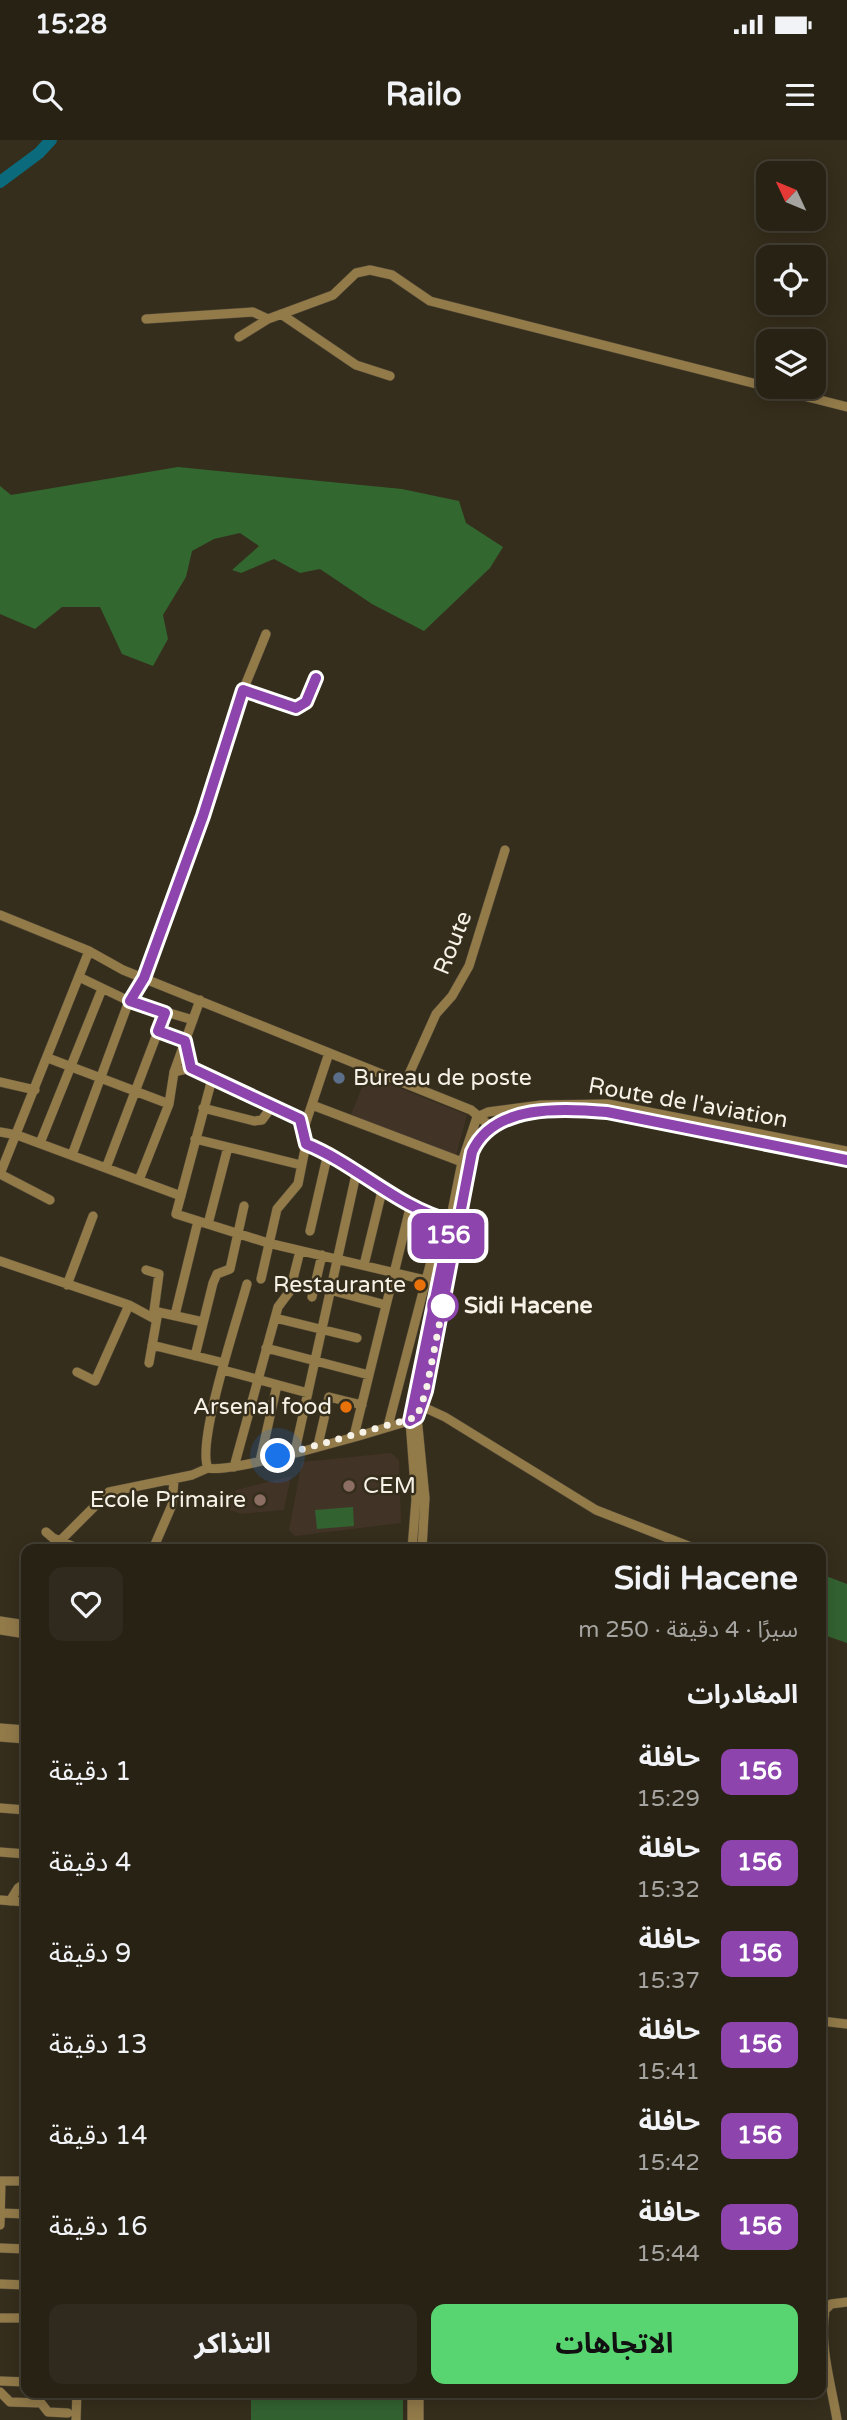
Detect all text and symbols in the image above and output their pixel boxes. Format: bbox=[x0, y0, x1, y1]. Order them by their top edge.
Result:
text: 15:28 bbox=[35, 9, 107, 40]
icon: search bbox=[28, 76, 66, 114]
text: Railo bbox=[385, 76, 462, 114]
icon: menu bbox=[781, 76, 819, 114]
north arrow bbox=[756, 161, 826, 231]
map controls bbox=[756, 161, 826, 399]
button: locate bbox=[756, 245, 826, 315]
button: layers bbox=[756, 329, 826, 399]
street label: Route bbox=[428, 907, 478, 979]
place label: Bureau de poste bbox=[353, 1064, 532, 1092]
marker: Bureau de poste bbox=[331, 1070, 347, 1086]
street label: Route de l'aviation bbox=[586, 1072, 790, 1134]
line badge: 156 bbox=[408, 1213, 488, 1259]
text: 156 bbox=[425, 1221, 471, 1250]
place label: Restaurante bbox=[273, 1271, 406, 1299]
marker: Restaurante bbox=[412, 1277, 428, 1293]
marker: Sidi Hacene bbox=[428, 1291, 458, 1321]
place label: Sidi Hacene bbox=[464, 1292, 592, 1320]
place label: Arsenal food bbox=[193, 1393, 332, 1421]
marker: Arsenal food bbox=[338, 1399, 354, 1415]
your location bbox=[260, 1438, 295, 1473]
place label: CEM bbox=[363, 1472, 416, 1500]
marker: CEM bbox=[341, 1478, 357, 1494]
place label: Ecole Primaire bbox=[90, 1486, 246, 1514]
marker: Ecole Primaire bbox=[252, 1492, 268, 1508]
text: Sidi Hacene bbox=[614, 1559, 798, 1598]
button: heart bbox=[49, 1567, 123, 1641]
text: سيرًا · 4 دقيقة · 250 m bbox=[578, 1616, 798, 1644]
text: المغادرات bbox=[687, 1679, 798, 1710]
text: حافلة bbox=[639, 1742, 700, 1773]
text: 1 دقيقة bbox=[49, 1756, 131, 1787]
text: 156 bbox=[737, 1757, 782, 1786]
text: 15:29 bbox=[636, 1785, 700, 1813]
text: حافلة bbox=[639, 1833, 700, 1864]
text: 4 دقيقة bbox=[49, 1847, 131, 1878]
text: 156 bbox=[737, 1848, 782, 1877]
text: 15:32 bbox=[636, 1876, 700, 1904]
text: حافلة bbox=[639, 1924, 700, 1955]
text: 9 دقيقة bbox=[49, 1938, 131, 1969]
text: 156 bbox=[737, 1939, 782, 1968]
text: 15:37 bbox=[636, 1967, 700, 1995]
text: حافلة bbox=[639, 2015, 700, 2046]
text: 13 دقيقة bbox=[49, 2029, 148, 2060]
text: 156 bbox=[737, 2030, 782, 2059]
text: 15:41 bbox=[636, 2058, 700, 2086]
text: حافلة bbox=[639, 2106, 700, 2137]
text: 14 دقيقة bbox=[49, 2120, 148, 2151]
text: 156 bbox=[737, 2121, 782, 2150]
text: 15:42 bbox=[636, 2149, 700, 2177]
text: حافلة bbox=[639, 2197, 700, 2228]
text: 16 دقيقة bbox=[49, 2211, 148, 2242]
text: 156 bbox=[737, 2212, 782, 2241]
text: 15:44 bbox=[636, 2240, 700, 2268]
button: التذاكر bbox=[49, 2304, 417, 2384]
button: الاتجاهات bbox=[431, 2304, 798, 2384]

